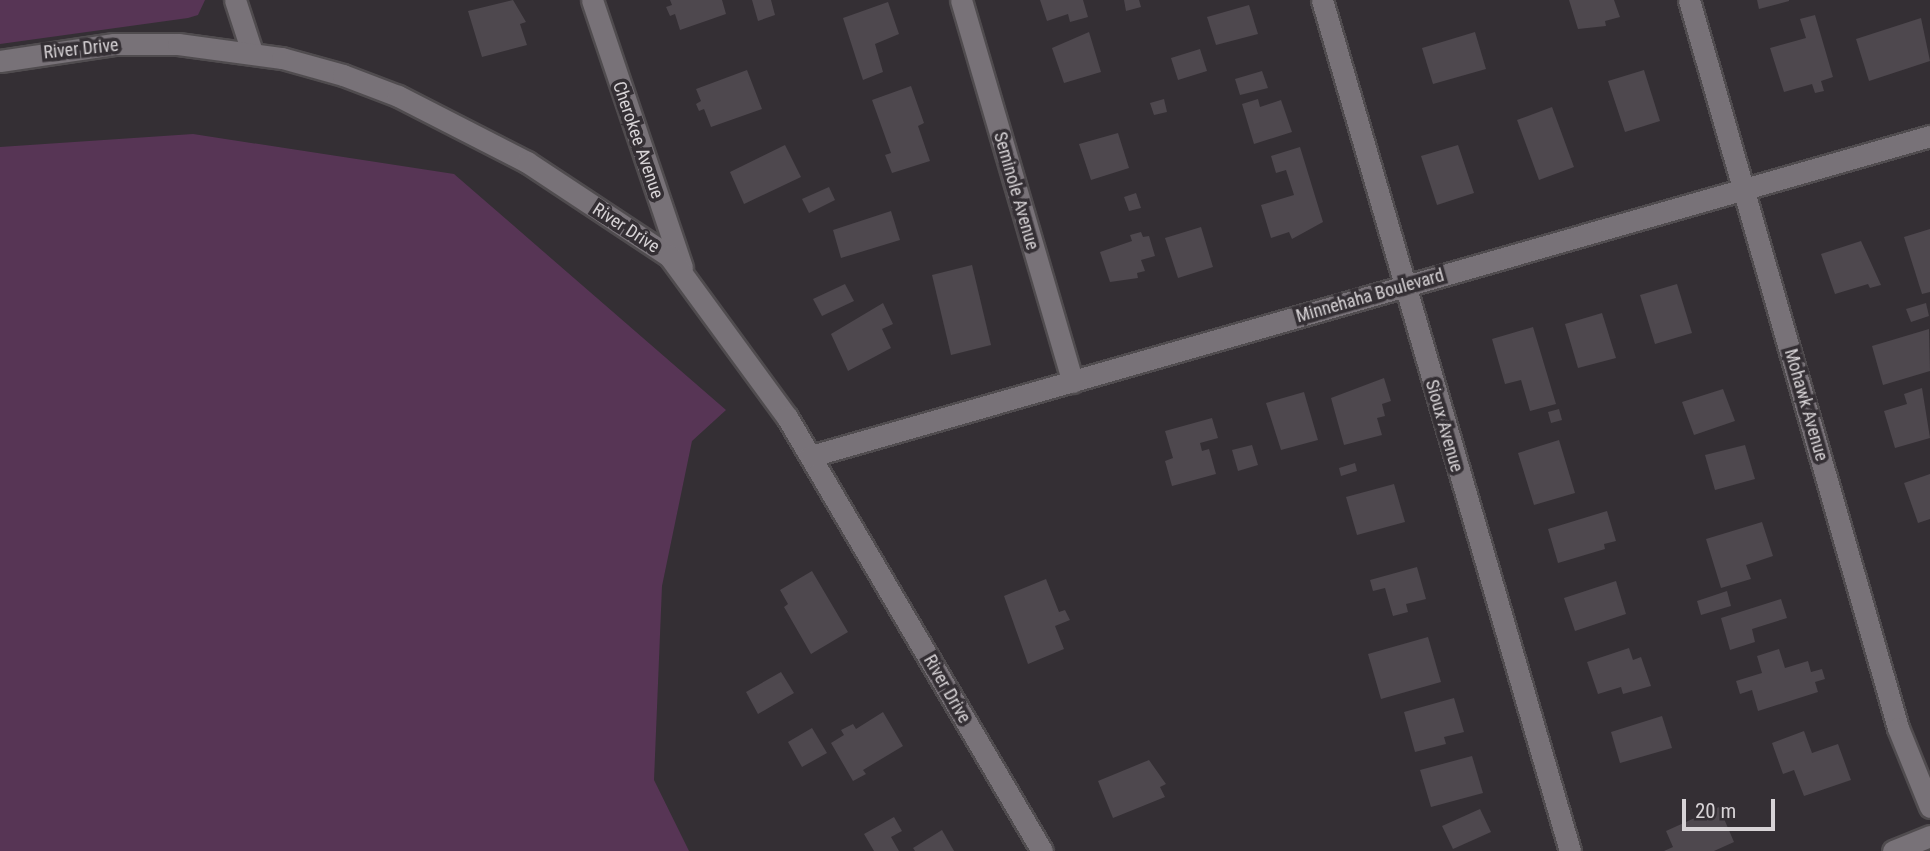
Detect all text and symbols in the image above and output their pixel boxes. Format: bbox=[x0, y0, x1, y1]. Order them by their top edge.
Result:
street label: River Drive bbox=[42, 34, 120, 64]
street label: Cherokee Avenue bbox=[608, 79, 668, 201]
street label: Seminole Avenue bbox=[989, 130, 1043, 252]
street label: River Drive bbox=[589, 198, 663, 258]
street label: Minnehaha Boulevard bbox=[1294, 265, 1446, 327]
street label: Mohawk Avenue bbox=[1780, 346, 1832, 464]
street label: Sioux Avenue bbox=[1421, 377, 1467, 475]
street label: River Drive bbox=[919, 651, 975, 727]
scale bar bbox=[1685, 784, 1778, 828]
text: 20 m bbox=[1695, 799, 1736, 823]

